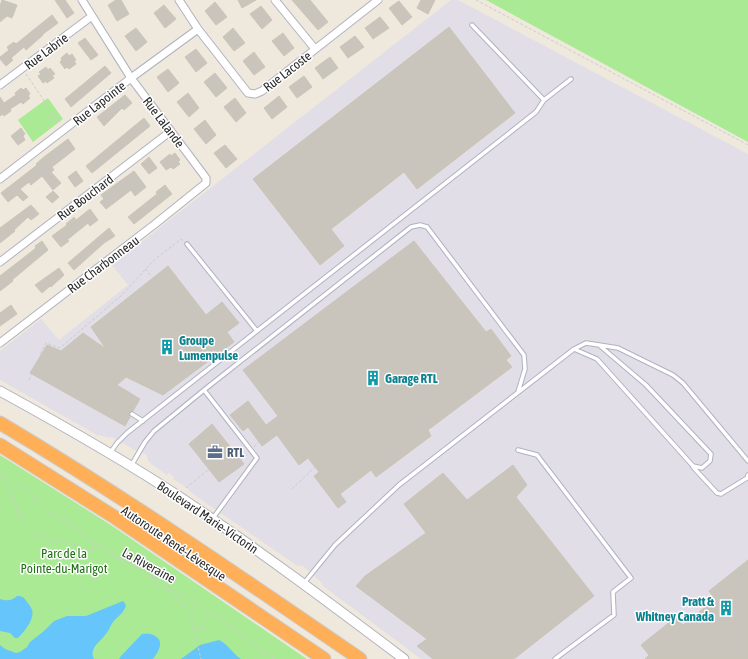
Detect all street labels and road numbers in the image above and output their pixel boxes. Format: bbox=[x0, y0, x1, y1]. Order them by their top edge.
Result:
street label: Rue Labrie bbox=[22, 30, 71, 73]
street label: Rue Lacoste bbox=[260, 48, 314, 95]
street label: Rue Lapointe bbox=[70, 78, 129, 129]
street label: Rue Lalande bbox=[140, 94, 188, 151]
street label: Rue Bouchard bbox=[54, 171, 116, 223]
street label: Rue Charbonneau bbox=[65, 233, 142, 296]
street label: Boulevard Marie-Victorin bbox=[154, 478, 261, 557]
street label: Autoroute René-Lévesque bbox=[119, 503, 229, 584]
street label: La Riveraine bbox=[120, 545, 178, 586]

